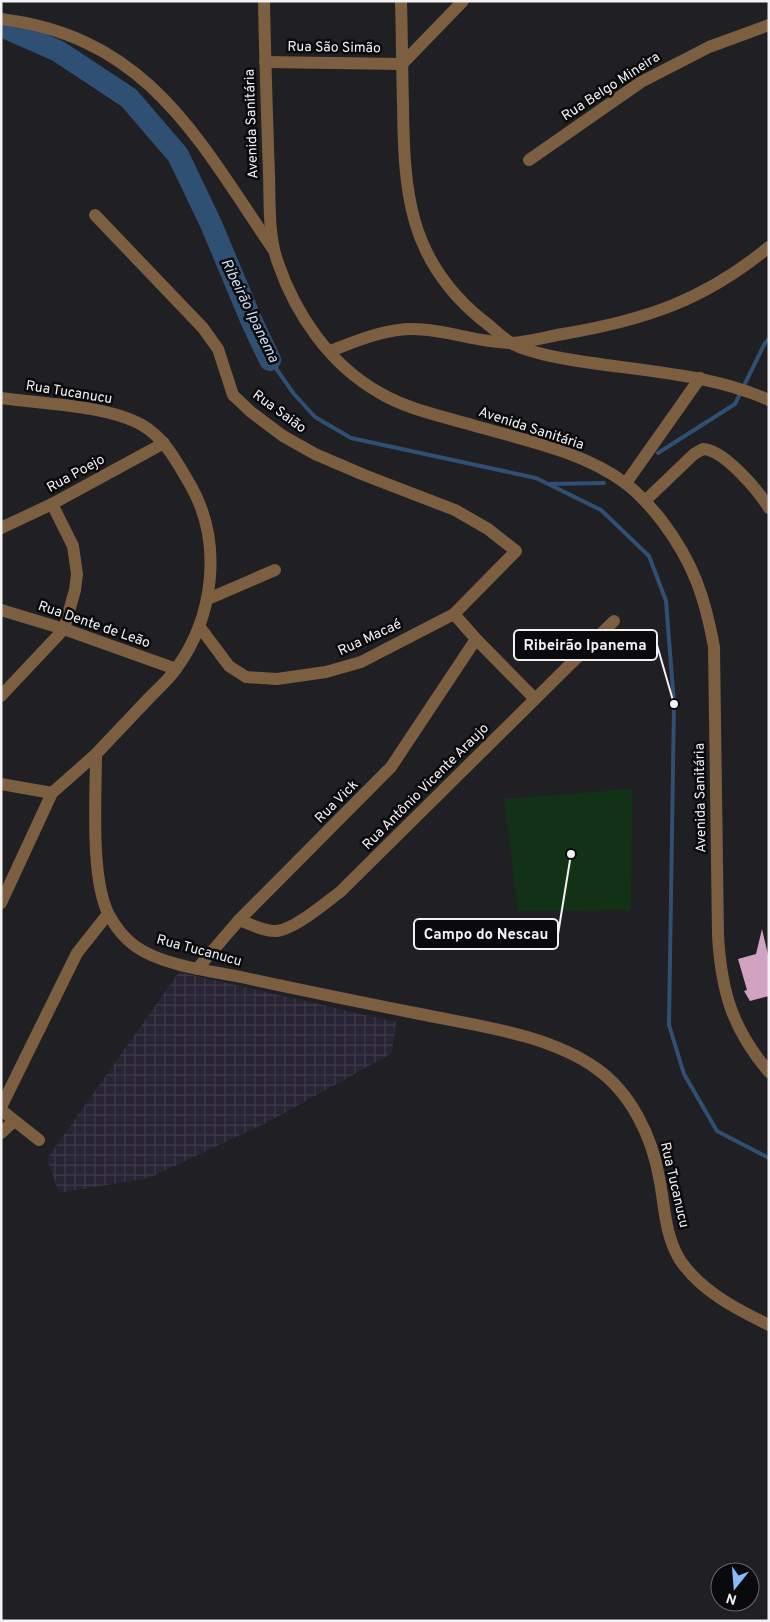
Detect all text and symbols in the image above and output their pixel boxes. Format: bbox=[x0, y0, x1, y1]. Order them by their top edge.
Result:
street label: Rua São Simão bbox=[287, 39, 381, 57]
street label: Rua Belgo Mineira bbox=[559, 49, 663, 125]
street label: Avenida Sanitária bbox=[242, 69, 262, 179]
water label: Ribeirão Ipanema bbox=[216, 256, 283, 366]
street label: Rua Tucanucu bbox=[24, 378, 114, 408]
street label: Rua Saião bbox=[249, 387, 309, 437]
street label: Avenida Sanitária bbox=[476, 404, 586, 454]
street label: Rua Poejo bbox=[44, 451, 108, 497]
street label: Rua Dente de Leão bbox=[36, 598, 153, 652]
street label: Rua Macaé bbox=[336, 616, 404, 660]
callout: Ribeirão Ipanema bbox=[514, 630, 657, 660]
text: Ribeirão Ipanema bbox=[523, 637, 647, 656]
street label: Rua Antônio Vicente Araujo bbox=[359, 720, 493, 854]
street label: Avenida Sanitária bbox=[692, 743, 710, 853]
street label: Rua Vick bbox=[312, 777, 362, 827]
callout: Campo do Nescau bbox=[414, 919, 558, 949]
text: Campo do Nescau bbox=[424, 926, 548, 945]
street label: Rua Tucanucu bbox=[155, 931, 243, 971]
street label: Rua Tucanucu bbox=[656, 1140, 692, 1230]
north arrow bbox=[710, 1562, 760, 1612]
text: N bbox=[724, 1588, 739, 1608]

